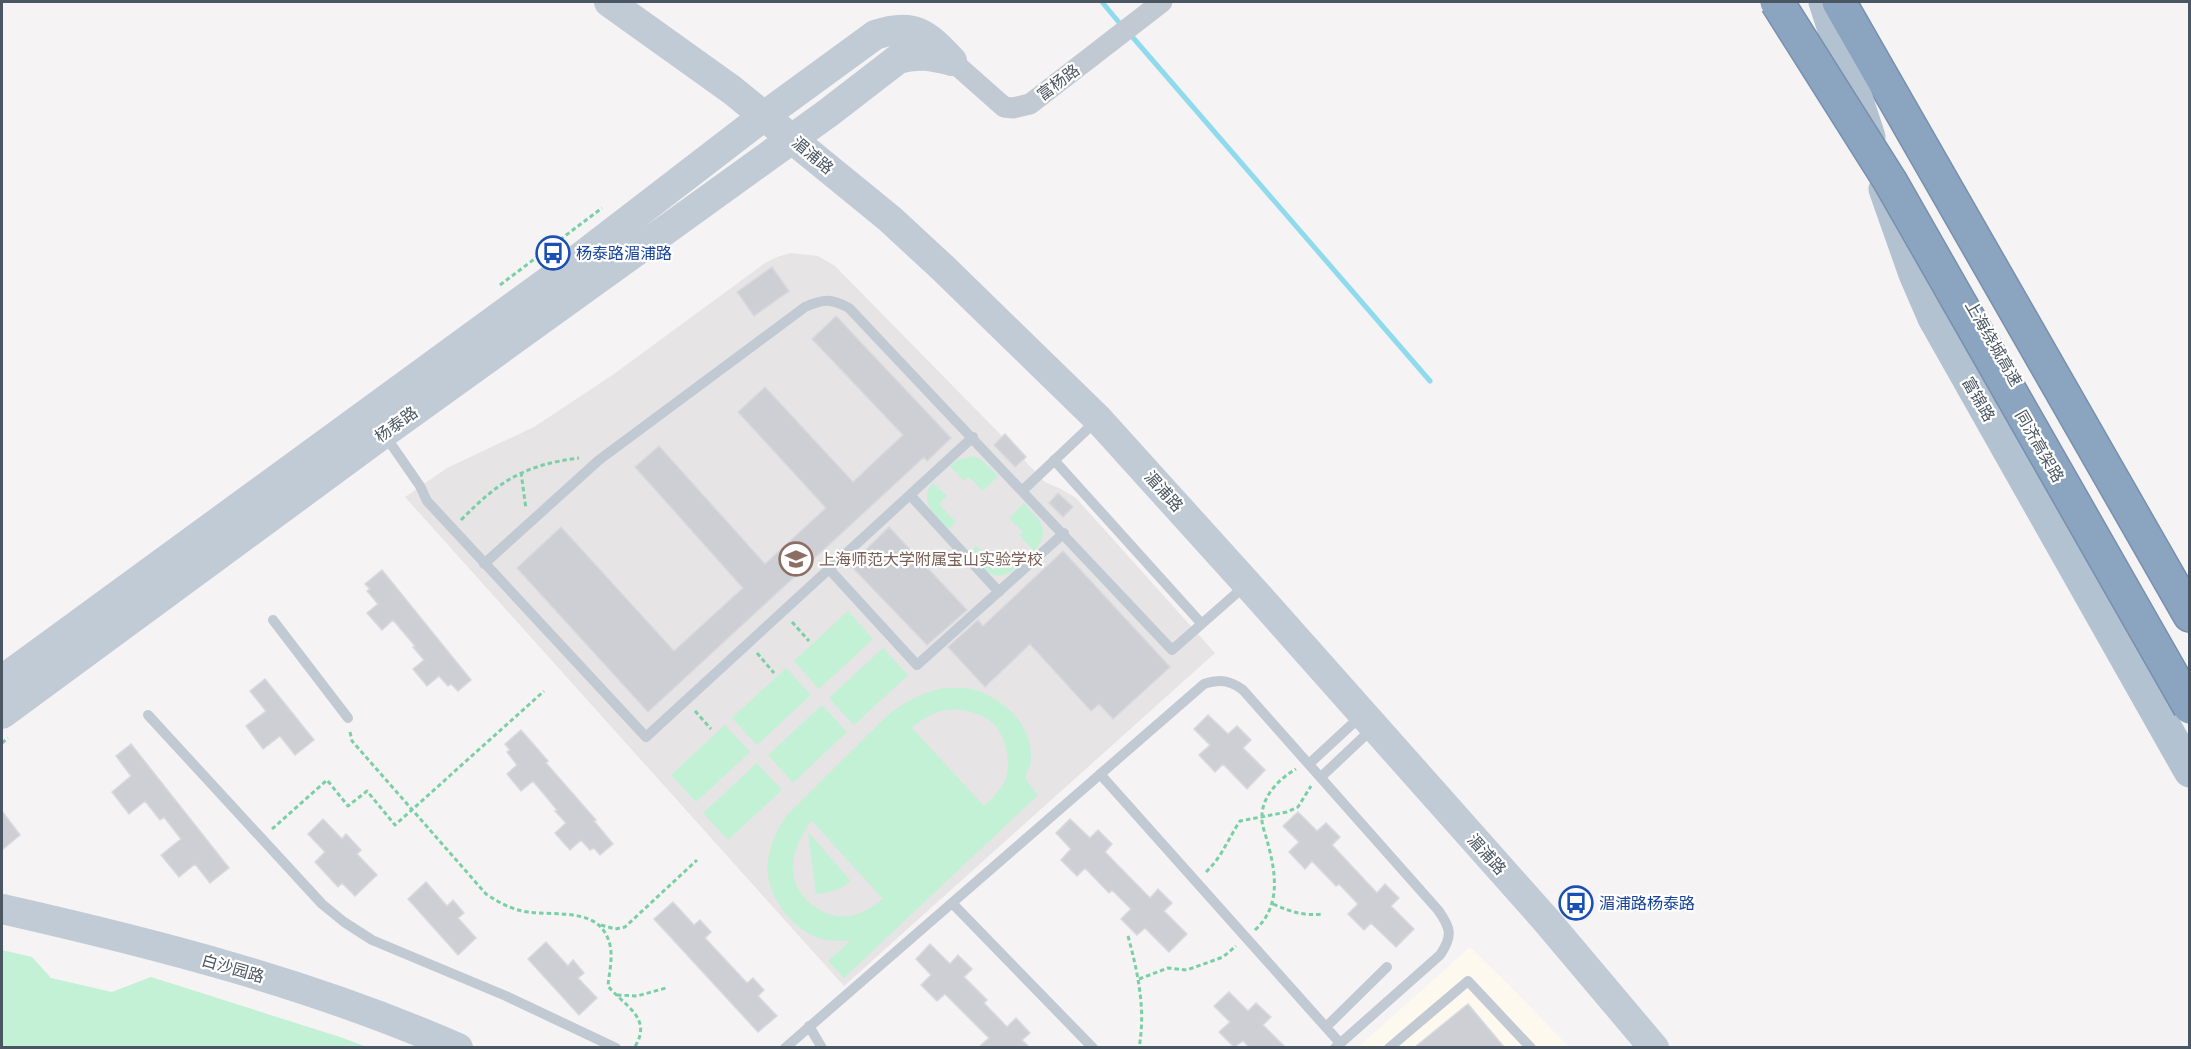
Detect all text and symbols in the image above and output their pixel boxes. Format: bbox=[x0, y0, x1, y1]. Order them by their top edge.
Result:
street label: 富杨路 bbox=[1033, 60, 1083, 104]
street label: 湄浦路 bbox=[788, 133, 837, 178]
bus stop icon: 杨泰路湄浦路 bbox=[535, 235, 571, 271]
place label: 杨泰路湄浦路 bbox=[576, 244, 672, 263]
street label: 上海绕城高速 bbox=[1961, 297, 2026, 390]
street label: 富锦路 bbox=[1958, 374, 1999, 425]
street label: 杨泰路 bbox=[371, 403, 421, 446]
street label: 同济高架路 bbox=[2011, 407, 2068, 486]
street label: 湄浦路 bbox=[1141, 467, 1187, 516]
school or university icon: 上海师范大学附属宝山实验学校 bbox=[778, 541, 814, 577]
place label: 上海师范大学附属宝山实验学校 bbox=[819, 550, 1043, 569]
street label: 湄浦路 bbox=[1464, 830, 1510, 879]
bus stop icon: 湄浦路杨泰路 bbox=[1558, 885, 1594, 921]
place label: 湄浦路杨泰路 bbox=[1599, 894, 1695, 913]
street label: 白沙园路 bbox=[199, 951, 266, 986]

